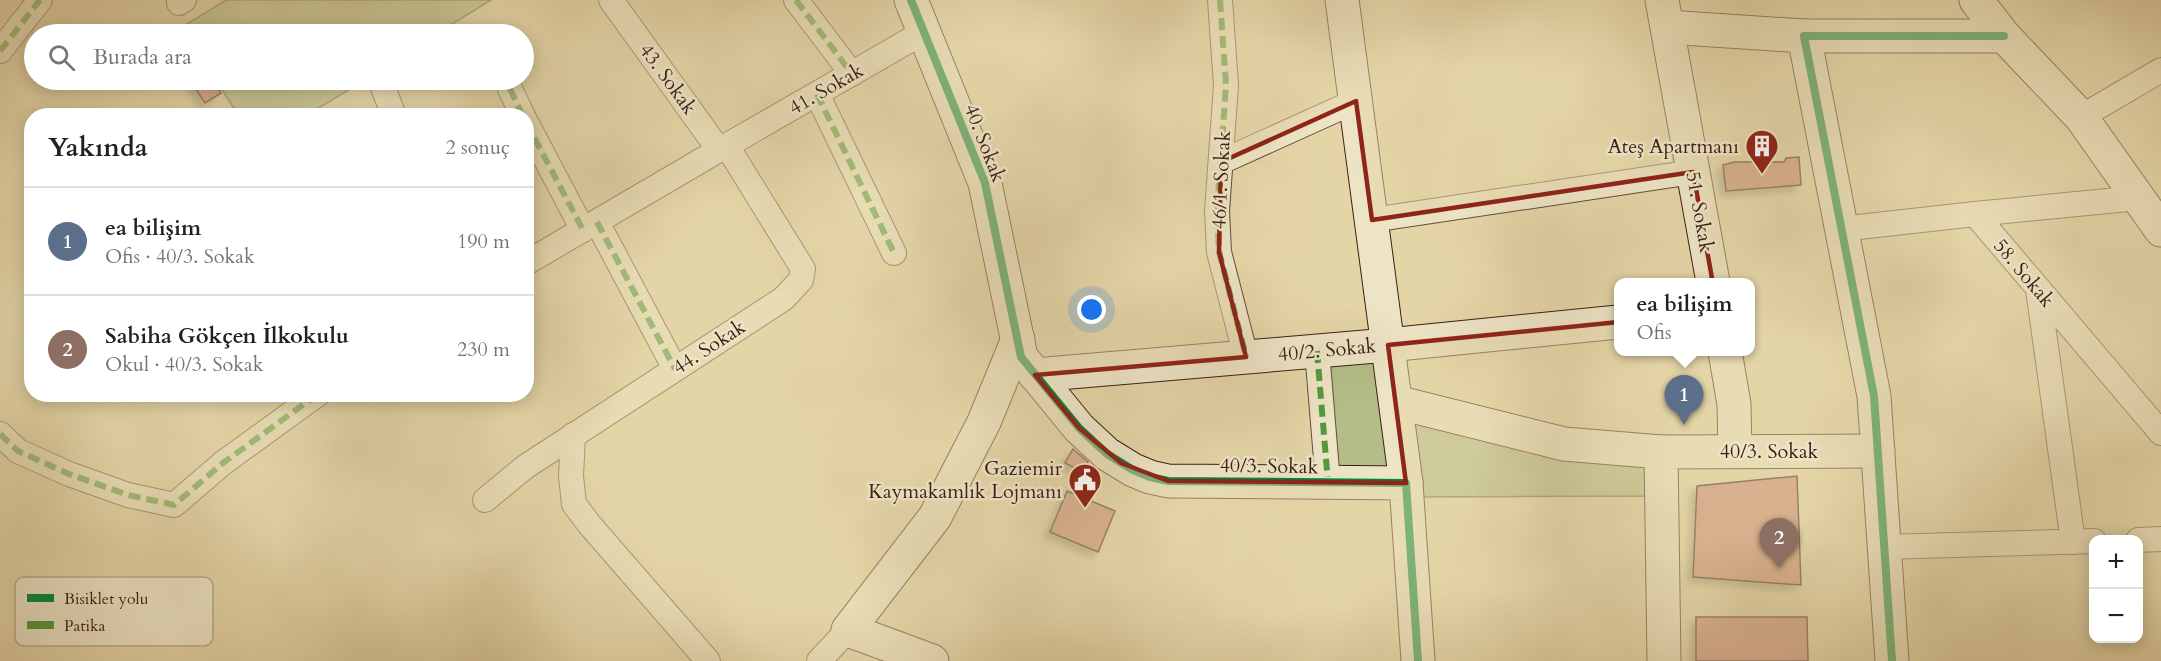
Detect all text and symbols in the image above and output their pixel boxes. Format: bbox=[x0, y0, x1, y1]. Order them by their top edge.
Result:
search box bbox=[24, 24, 534, 90]
street label: 43. Sokak bbox=[633, 38, 703, 120]
icon: search bbox=[45, 41, 78, 74]
text: Burada ara bbox=[93, 42, 192, 72]
street label: 41. Sokak bbox=[784, 57, 868, 121]
street label: 40. Sokak bbox=[958, 100, 1012, 186]
building icon: Ateş Apartmanı bbox=[1744, 128, 1780, 175]
text: Yakında bbox=[48, 130, 148, 165]
street label: 46/1. Sokak bbox=[1205, 130, 1237, 230]
place label: Ateş Apartmanı bbox=[1608, 133, 1739, 160]
text: 2 sonuç bbox=[445, 134, 510, 161]
street label: 51. Sokak bbox=[1680, 169, 1720, 255]
text: ea bilişim bbox=[105, 213, 201, 243]
text: 1 bbox=[62, 228, 73, 255]
text: 190 m bbox=[457, 228, 510, 255]
street label: 58. Sokak bbox=[1987, 233, 2061, 313]
text: Ofis · 40/3. Sokak bbox=[105, 243, 255, 270]
popup bbox=[1614, 278, 1755, 356]
text: ea bilişim bbox=[1636, 289, 1733, 319]
your location bbox=[1077, 295, 1106, 324]
street label: 44. Sokak bbox=[667, 313, 751, 381]
text: Ofis bbox=[1636, 319, 1672, 346]
text: Sabiha Gökçen İlkokulu bbox=[105, 321, 349, 351]
street label: 40/2. Sokak bbox=[1277, 332, 1378, 368]
text: 2 bbox=[62, 336, 73, 363]
text: 230 m bbox=[457, 336, 510, 363]
text: Okul · 40/3. Sokak bbox=[105, 351, 263, 378]
pin: 1 bbox=[1664, 376, 1704, 425]
street label: 40/3. Sokak bbox=[1720, 438, 1819, 465]
street label: 40/3. Sokak bbox=[1219, 452, 1319, 480]
place label: Gaziemir Kaymakamlık Lojmanı bbox=[868, 455, 1063, 505]
public building icon: Gaziemir Kaymakamlık Lojmanı bbox=[1067, 462, 1103, 509]
pin: 2 bbox=[1760, 518, 1798, 568]
map controls bbox=[2089, 535, 2143, 643]
button: + bbox=[2089, 535, 2143, 589]
legend bbox=[15, 577, 213, 646]
text: Bisiklet yolu bbox=[64, 588, 149, 610]
button: − bbox=[2089, 589, 2143, 643]
text: Patika bbox=[64, 615, 105, 637]

